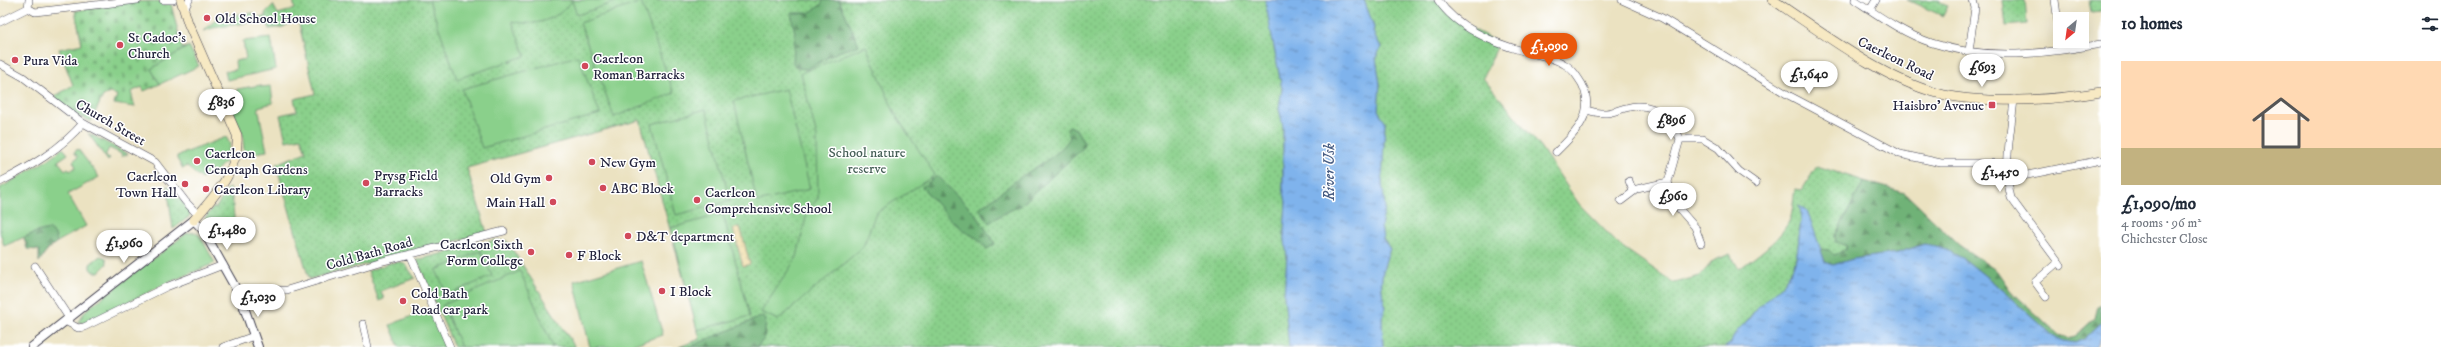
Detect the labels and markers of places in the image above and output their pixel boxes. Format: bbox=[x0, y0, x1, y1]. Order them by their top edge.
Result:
place label: Old School House bbox=[215, 10, 316, 28]
marker: Old School House bbox=[202, 13, 212, 23]
place label: St Cadoc's Church bbox=[128, 29, 186, 63]
pin: £1,090 bbox=[1516, 33, 1582, 67]
marker: St Cadoc's Church bbox=[115, 40, 125, 50]
place label: Caerleon Roman Barracks bbox=[593, 50, 685, 84]
place label: Pura Vida bbox=[23, 52, 77, 70]
pin: £693 bbox=[1958, 54, 2006, 88]
marker: Pura Vida bbox=[10, 55, 20, 65]
marker: Caerleon Roman Barracks bbox=[580, 61, 590, 71]
pin: £1,640 bbox=[1776, 61, 1842, 95]
pin: £836 bbox=[197, 89, 245, 123]
place label: Haisbro' Avenue bbox=[1893, 97, 1984, 115]
marker: Haisbro' Avenue bbox=[1987, 100, 1997, 110]
pin: £896 bbox=[1647, 107, 1695, 141]
place label: Caerleon Cenotaph Gardens bbox=[205, 145, 308, 179]
place label: New Gym bbox=[600, 154, 656, 172]
marker: Caerleon Cenotaph Gardens bbox=[192, 156, 202, 166]
marker: New Gym bbox=[587, 157, 597, 167]
pin: £1,450 bbox=[1967, 159, 2033, 193]
place label: Prysg Field Barracks bbox=[374, 167, 438, 201]
place label: Caerleon Town Hall bbox=[116, 168, 178, 202]
place label: Old Gym bbox=[490, 170, 541, 188]
marker: Old Gym bbox=[544, 173, 554, 183]
marker: Prysg Field Barracks bbox=[361, 178, 371, 188]
marker: Caerleon Town Hall bbox=[180, 179, 190, 189]
place label: ABC Block bbox=[611, 180, 674, 198]
place label: Caerleon Library bbox=[214, 181, 311, 199]
marker: ABC Block bbox=[598, 183, 608, 193]
pin: £960 bbox=[1649, 183, 1697, 217]
marker: Caerleon Library bbox=[201, 184, 211, 194]
place label: Caerleon Comprehensive School bbox=[705, 184, 832, 218]
place label: Main Hall bbox=[486, 194, 546, 212]
marker: Caerleon Comprehensive School bbox=[692, 195, 702, 205]
marker: Main Hall bbox=[548, 197, 558, 207]
pin: £1,480 bbox=[194, 217, 260, 251]
place label: D&T department bbox=[636, 228, 735, 246]
pin: £1,960 bbox=[91, 230, 157, 264]
marker: D&T department bbox=[623, 231, 633, 241]
place label: Caerleon Sixth Form College bbox=[440, 236, 524, 270]
marker: Caerleon Sixth Form College bbox=[526, 247, 536, 257]
place label: F Block bbox=[577, 247, 621, 265]
marker: F Block bbox=[564, 250, 574, 260]
place label: I Block bbox=[670, 283, 712, 301]
pin: £1,030 bbox=[225, 284, 291, 318]
place label: Cold Bath Road car park bbox=[411, 285, 488, 319]
marker: I Block bbox=[657, 286, 667, 296]
marker: Cold Bath Road car park bbox=[398, 296, 408, 306]

